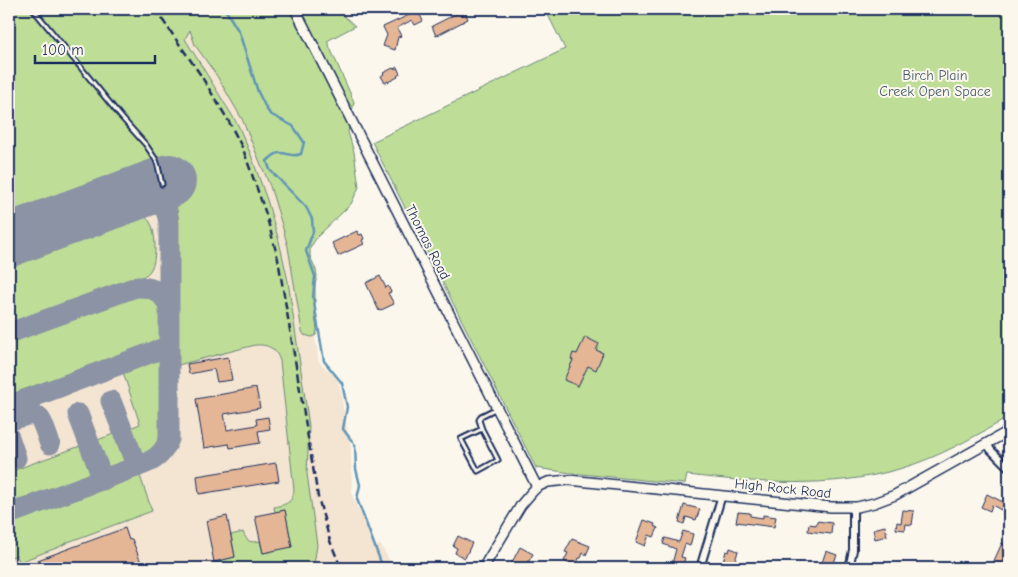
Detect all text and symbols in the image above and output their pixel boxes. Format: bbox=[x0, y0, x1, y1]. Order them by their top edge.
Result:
scale bar bbox=[35, 32, 155, 64]
text: 100 m bbox=[42, 41, 84, 59]
park label: Birch Plain Creek Open Space bbox=[879, 67, 991, 100]
street label: Thomas Road bbox=[401, 202, 454, 283]
street label: High Rock Road bbox=[734, 475, 832, 502]

